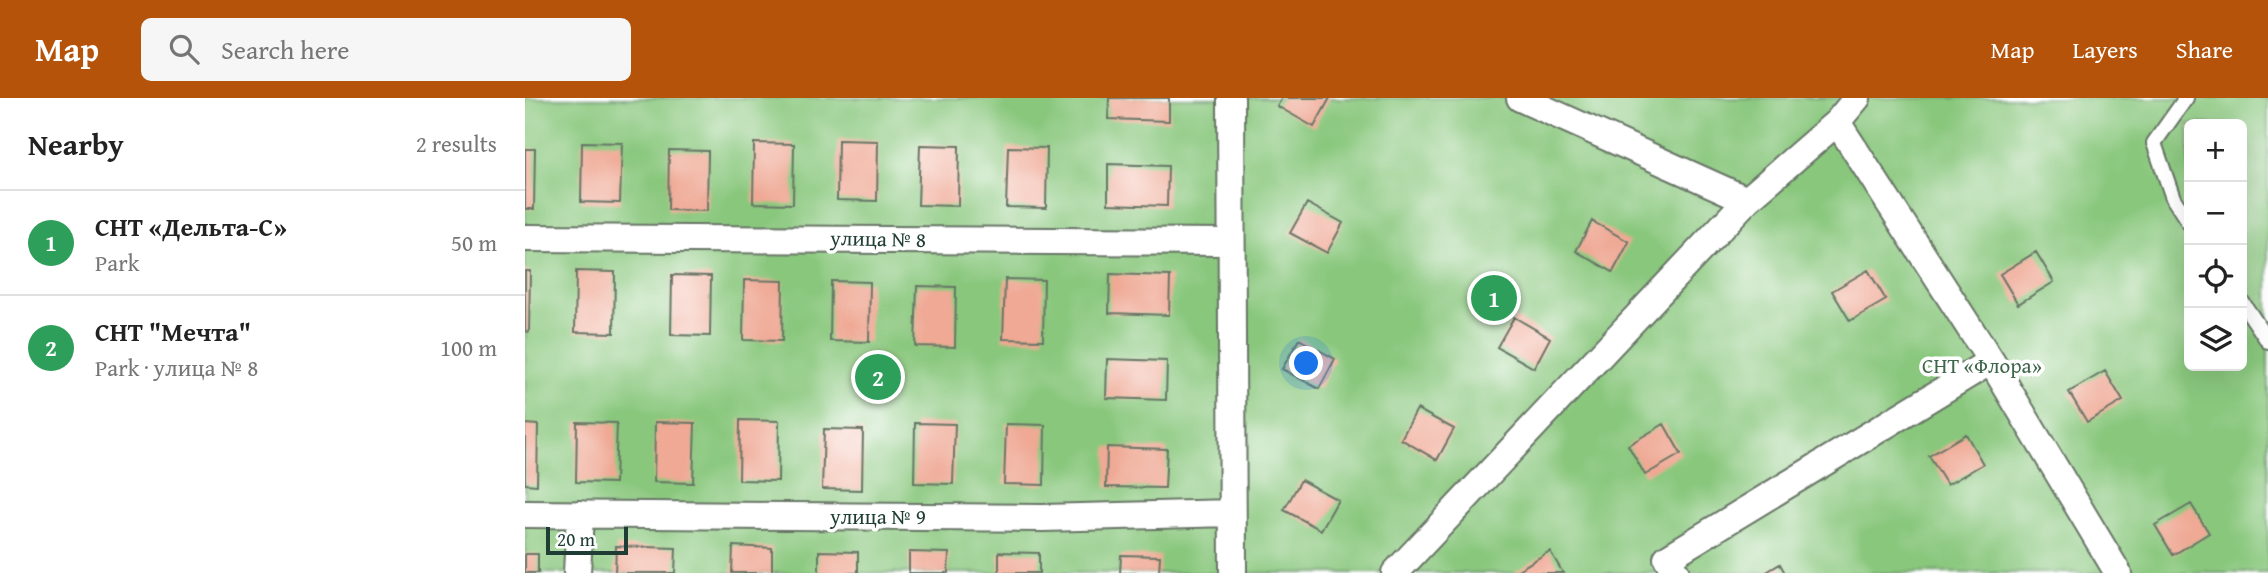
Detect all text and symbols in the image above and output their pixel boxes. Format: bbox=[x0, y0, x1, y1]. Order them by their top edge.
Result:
search box bbox=[141, 18, 631, 81]
text: Map bbox=[35, 25, 99, 73]
icon: search bbox=[165, 30, 203, 68]
text: Search here bbox=[221, 30, 349, 69]
text: Map bbox=[1991, 32, 2034, 67]
text: Layers bbox=[2072, 32, 2138, 67]
text: Share bbox=[2176, 32, 2233, 67]
map controls bbox=[2184, 119, 2247, 371]
button: + bbox=[2184, 119, 2247, 182]
text: Nearby bbox=[28, 122, 124, 166]
text: 2 results bbox=[416, 127, 497, 160]
button: − bbox=[2184, 182, 2247, 245]
text: СНТ «Дельта-С» bbox=[95, 207, 287, 246]
street label: улица № 8 bbox=[829, 222, 926, 255]
text: 1 bbox=[45, 226, 57, 259]
text: 50 m bbox=[451, 226, 497, 259]
button: locate bbox=[2184, 245, 2247, 308]
text: Park bbox=[95, 246, 139, 279]
pin: 1 bbox=[1471, 272, 1517, 324]
button: layers bbox=[2184, 308, 2247, 371]
text: СНТ "Мечта" bbox=[95, 312, 251, 351]
text: 2 bbox=[45, 331, 57, 364]
text: 100 m bbox=[440, 331, 497, 364]
your location bbox=[1289, 346, 1323, 380]
park label: СНТ «Флора» bbox=[1922, 350, 2042, 381]
text: Park · улица № 8 bbox=[95, 351, 258, 384]
pin: 2 bbox=[855, 351, 901, 403]
street label: улица № 9 bbox=[829, 501, 926, 532]
scale bar bbox=[546, 524, 628, 556]
text: 20 m bbox=[557, 525, 595, 553]

